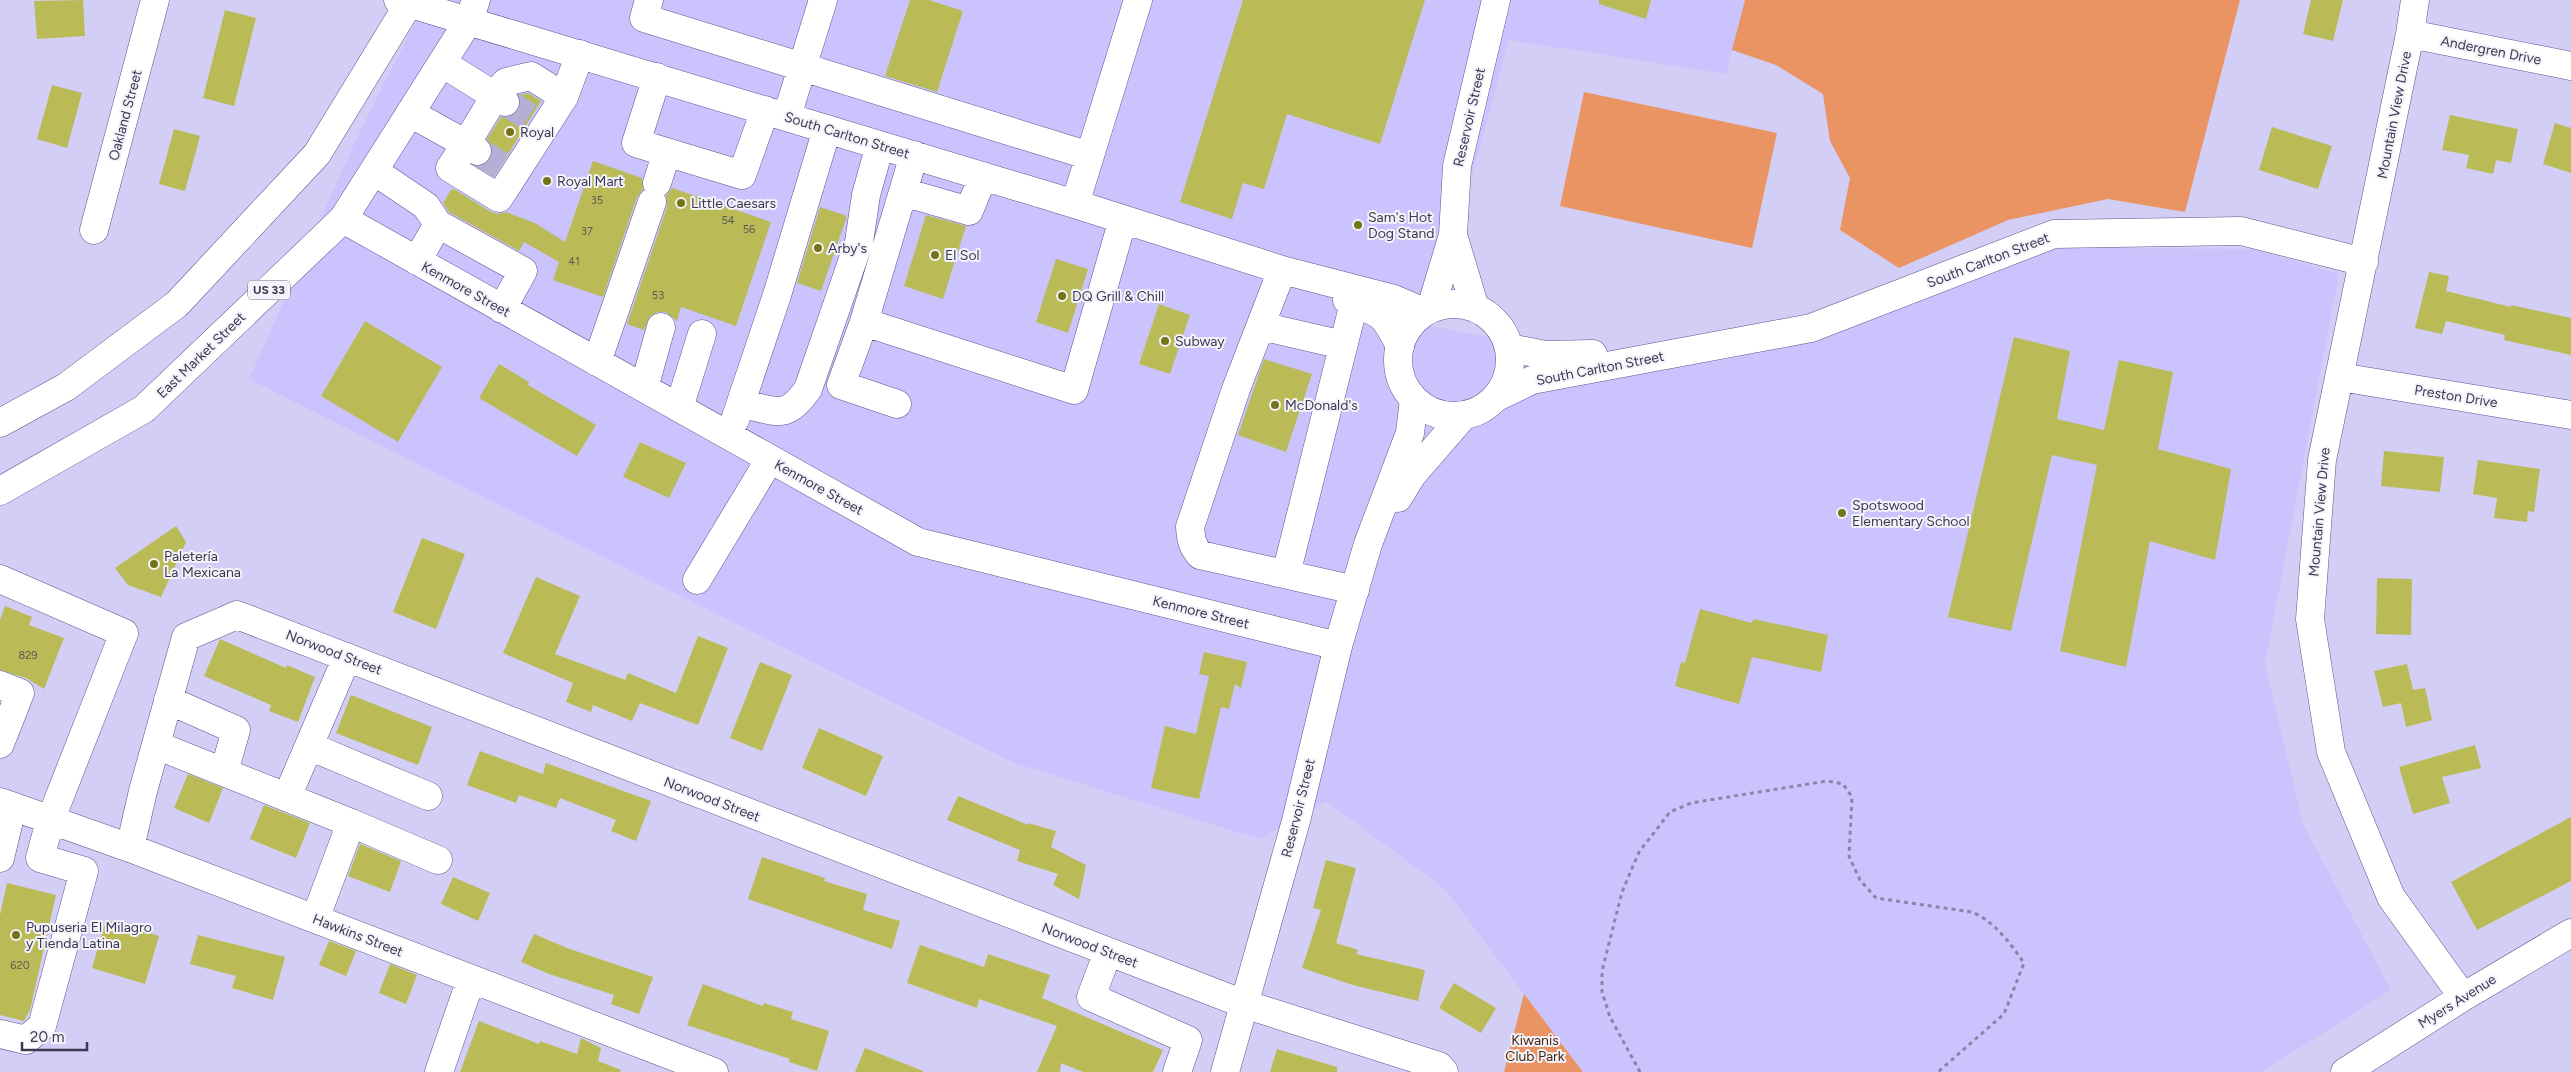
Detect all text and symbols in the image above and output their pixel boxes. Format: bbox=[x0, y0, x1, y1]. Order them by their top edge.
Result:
street label: Andergren Drive bbox=[2439, 32, 2543, 69]
street label: Mountain View Drive bbox=[2374, 49, 2415, 180]
street label: Reservoir Street bbox=[1450, 66, 1489, 168]
street label: Oakland Street bbox=[105, 68, 146, 163]
street label: South Carlton Street bbox=[782, 108, 911, 163]
place label: Royal bbox=[520, 124, 554, 141]
marker: Royal bbox=[504, 126, 516, 138]
place label: Royal Mart bbox=[557, 173, 624, 190]
marker: Royal Mart bbox=[541, 175, 553, 187]
house number: 35 bbox=[591, 194, 603, 207]
place label: Little Caesars bbox=[691, 195, 776, 212]
marker: Little Caesars bbox=[675, 197, 687, 209]
place label: Sam's Hot Dog Stand bbox=[1368, 209, 1434, 242]
house number: 54 bbox=[721, 214, 735, 227]
marker: Sam's Hot Dog Stand bbox=[1352, 219, 1364, 231]
house number: 56 bbox=[743, 223, 755, 236]
house number: 37 bbox=[581, 225, 593, 238]
street label: South Carlton Street bbox=[1924, 229, 2052, 292]
place label: Arby's bbox=[828, 240, 867, 257]
marker: Arby's bbox=[812, 242, 824, 254]
place label: El Sol bbox=[945, 247, 980, 264]
marker: El Sol bbox=[929, 249, 941, 261]
house number: 41 bbox=[568, 255, 580, 268]
street label: Kenmore Street bbox=[418, 258, 513, 321]
road number: US 33 bbox=[248, 280, 290, 300]
place label: DQ Grill & Chill bbox=[1072, 288, 1164, 305]
house number: 53 bbox=[652, 289, 664, 302]
marker: DQ Grill & Chill bbox=[1056, 290, 1068, 302]
street label: East Market Street bbox=[153, 309, 249, 402]
place label: Subway bbox=[1175, 333, 1225, 350]
marker: Subway bbox=[1159, 335, 1171, 347]
street label: South Carlton Street bbox=[1535, 348, 1666, 389]
street label: Preston Drive bbox=[2413, 382, 2499, 412]
place label: McDonald's bbox=[1285, 397, 1358, 414]
marker: McDonald's bbox=[1269, 399, 1281, 411]
street label: Mountain View Drive bbox=[2305, 446, 2334, 577]
street label: Kenmore Street bbox=[771, 456, 866, 519]
place label: Spotswood Elementary School bbox=[1852, 497, 1970, 530]
marker: Spotswood Elementary School bbox=[1836, 507, 1848, 519]
place label: Paletería La Mexicana bbox=[164, 548, 241, 581]
marker: Paletería La Mexicana bbox=[148, 558, 160, 570]
street label: Kenmore Street bbox=[1151, 592, 1251, 633]
street label: Norwood Street bbox=[283, 626, 384, 679]
house number: 829 bbox=[18, 649, 38, 662]
street label: Reservoir Street bbox=[1278, 757, 1319, 859]
street label: Norwood Street bbox=[661, 773, 762, 826]
street label: Hawkins Street bbox=[310, 910, 405, 961]
place label: Pupuseria El Milagro y Tienda Latina bbox=[26, 919, 152, 952]
street label: Norwood Street bbox=[1039, 919, 1140, 972]
marker: Pupuseria El Milagro y Tienda Latina bbox=[10, 929, 22, 941]
house number: 620 bbox=[10, 959, 30, 972]
street label: Myers Avenue bbox=[2415, 971, 2500, 1032]
scale bar bbox=[22, 1020, 88, 1052]
text: 20 m bbox=[30, 1028, 64, 1046]
park label: Kiwanis Club Park bbox=[1505, 1032, 1565, 1065]

